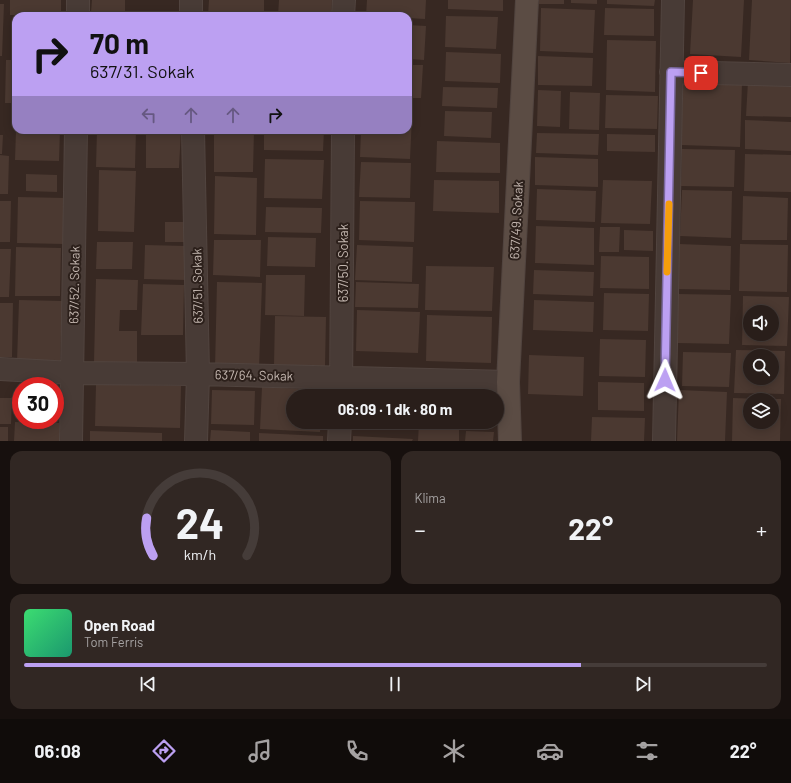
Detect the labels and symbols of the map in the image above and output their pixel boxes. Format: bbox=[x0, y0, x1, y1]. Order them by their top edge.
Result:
pin bbox=[684, 56, 718, 90]
street label: 637/49. Sokak bbox=[506, 180, 526, 260]
street label: 637/50. Sokak bbox=[335, 223, 351, 302]
street label: 637/52. Sokak bbox=[65, 245, 83, 324]
street label: 637/51. Sokak bbox=[188, 248, 206, 324]
position arrow bbox=[644, 359, 686, 401]
street label: 637/64. Sokak bbox=[215, 366, 294, 384]
speed limit sign: 30 bbox=[12, 377, 64, 429]

